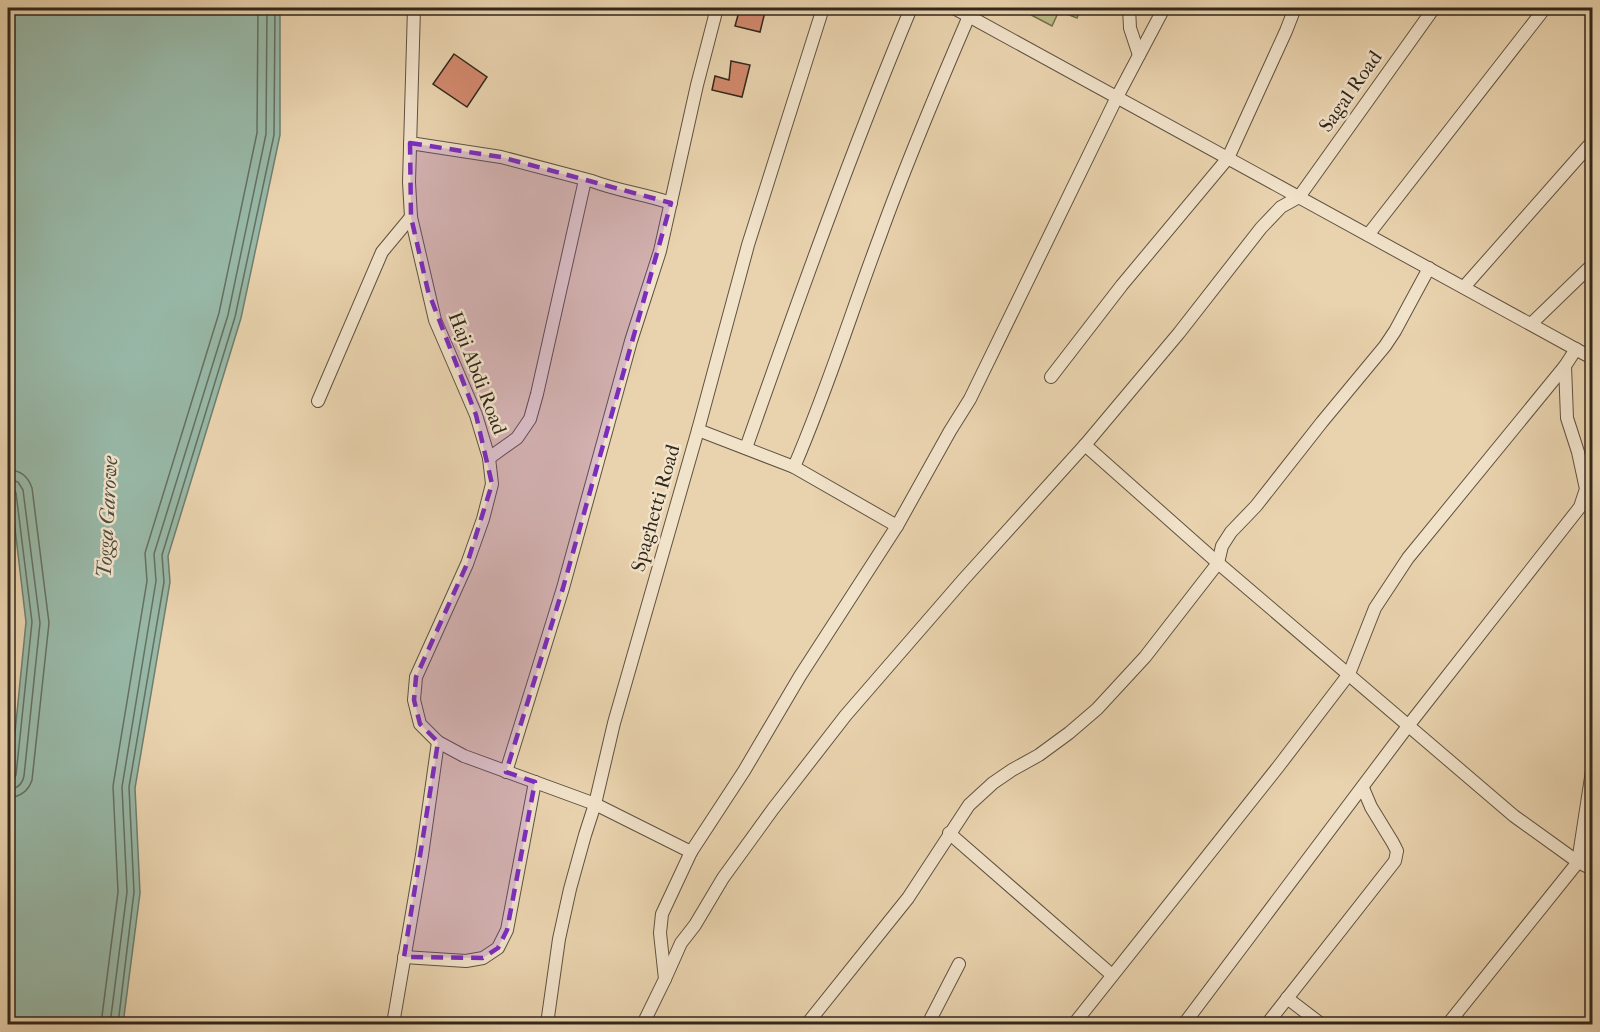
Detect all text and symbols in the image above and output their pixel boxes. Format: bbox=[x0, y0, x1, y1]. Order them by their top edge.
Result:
street label: Sagal Road bbox=[1314, 45, 1387, 136]
street label: Haji Abdi Road bbox=[444, 309, 512, 439]
street label: Spaghetti Road bbox=[626, 441, 685, 574]
water label: Togga Garowe bbox=[92, 455, 122, 579]

